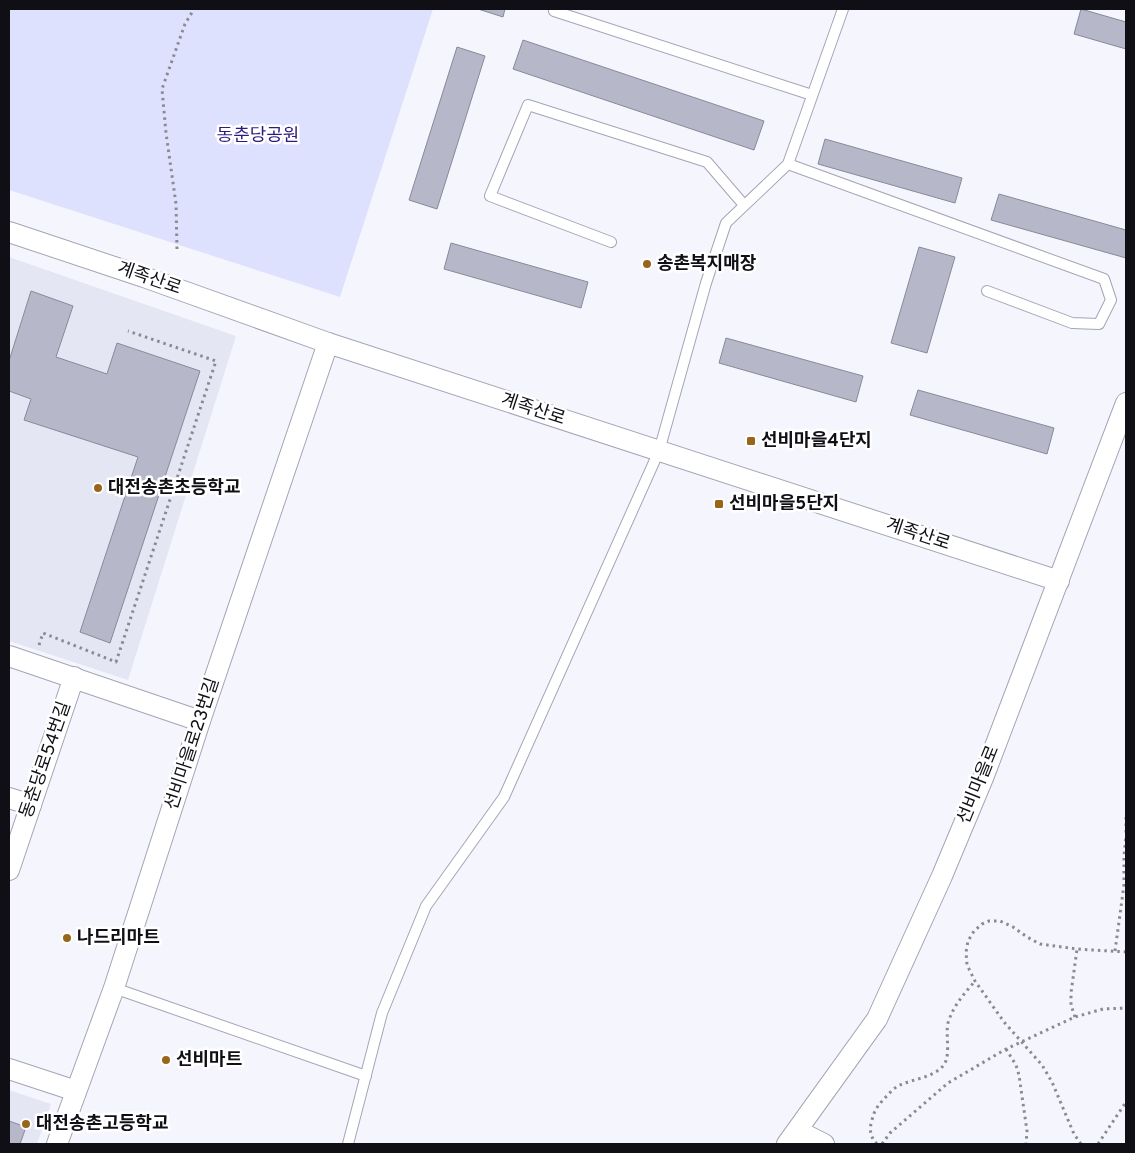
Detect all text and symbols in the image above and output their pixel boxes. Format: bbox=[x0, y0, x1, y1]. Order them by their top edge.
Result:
park label: 동춘당공원 bbox=[217, 125, 299, 148]
place label: 송촌복지매장 bbox=[657, 253, 757, 276]
street label: 계족산로 bbox=[114, 257, 184, 301]
marker: 송촌복지매장 bbox=[641, 258, 653, 270]
street label: 계족산로 bbox=[498, 389, 568, 431]
place label: 선비마을4단지 bbox=[761, 430, 872, 453]
marker: 선비마을4단지 bbox=[745, 435, 757, 447]
place label: 대전송촌초등학교 bbox=[108, 477, 240, 500]
marker: 대전송촌초등학교 bbox=[92, 482, 104, 494]
place label: 선비마을5단지 bbox=[729, 493, 839, 516]
marker: 선비마을5단지 bbox=[713, 498, 725, 510]
street label: 계족산로 bbox=[883, 514, 953, 556]
street label: 선비마을로23번길 bbox=[161, 675, 225, 813]
street label: 동춘당로54번길 bbox=[15, 699, 77, 821]
street label: 선비마을로 bbox=[953, 742, 1005, 828]
place label: 나드리마트 bbox=[77, 927, 160, 950]
marker: 나드리마트 bbox=[61, 932, 73, 944]
place label: 선비마트 bbox=[176, 1049, 242, 1072]
marker: 선비마트 bbox=[160, 1054, 172, 1066]
place label: 대전송촌고등학교 bbox=[36, 1113, 168, 1136]
marker: 대전송촌고등학교 bbox=[20, 1118, 32, 1130]

